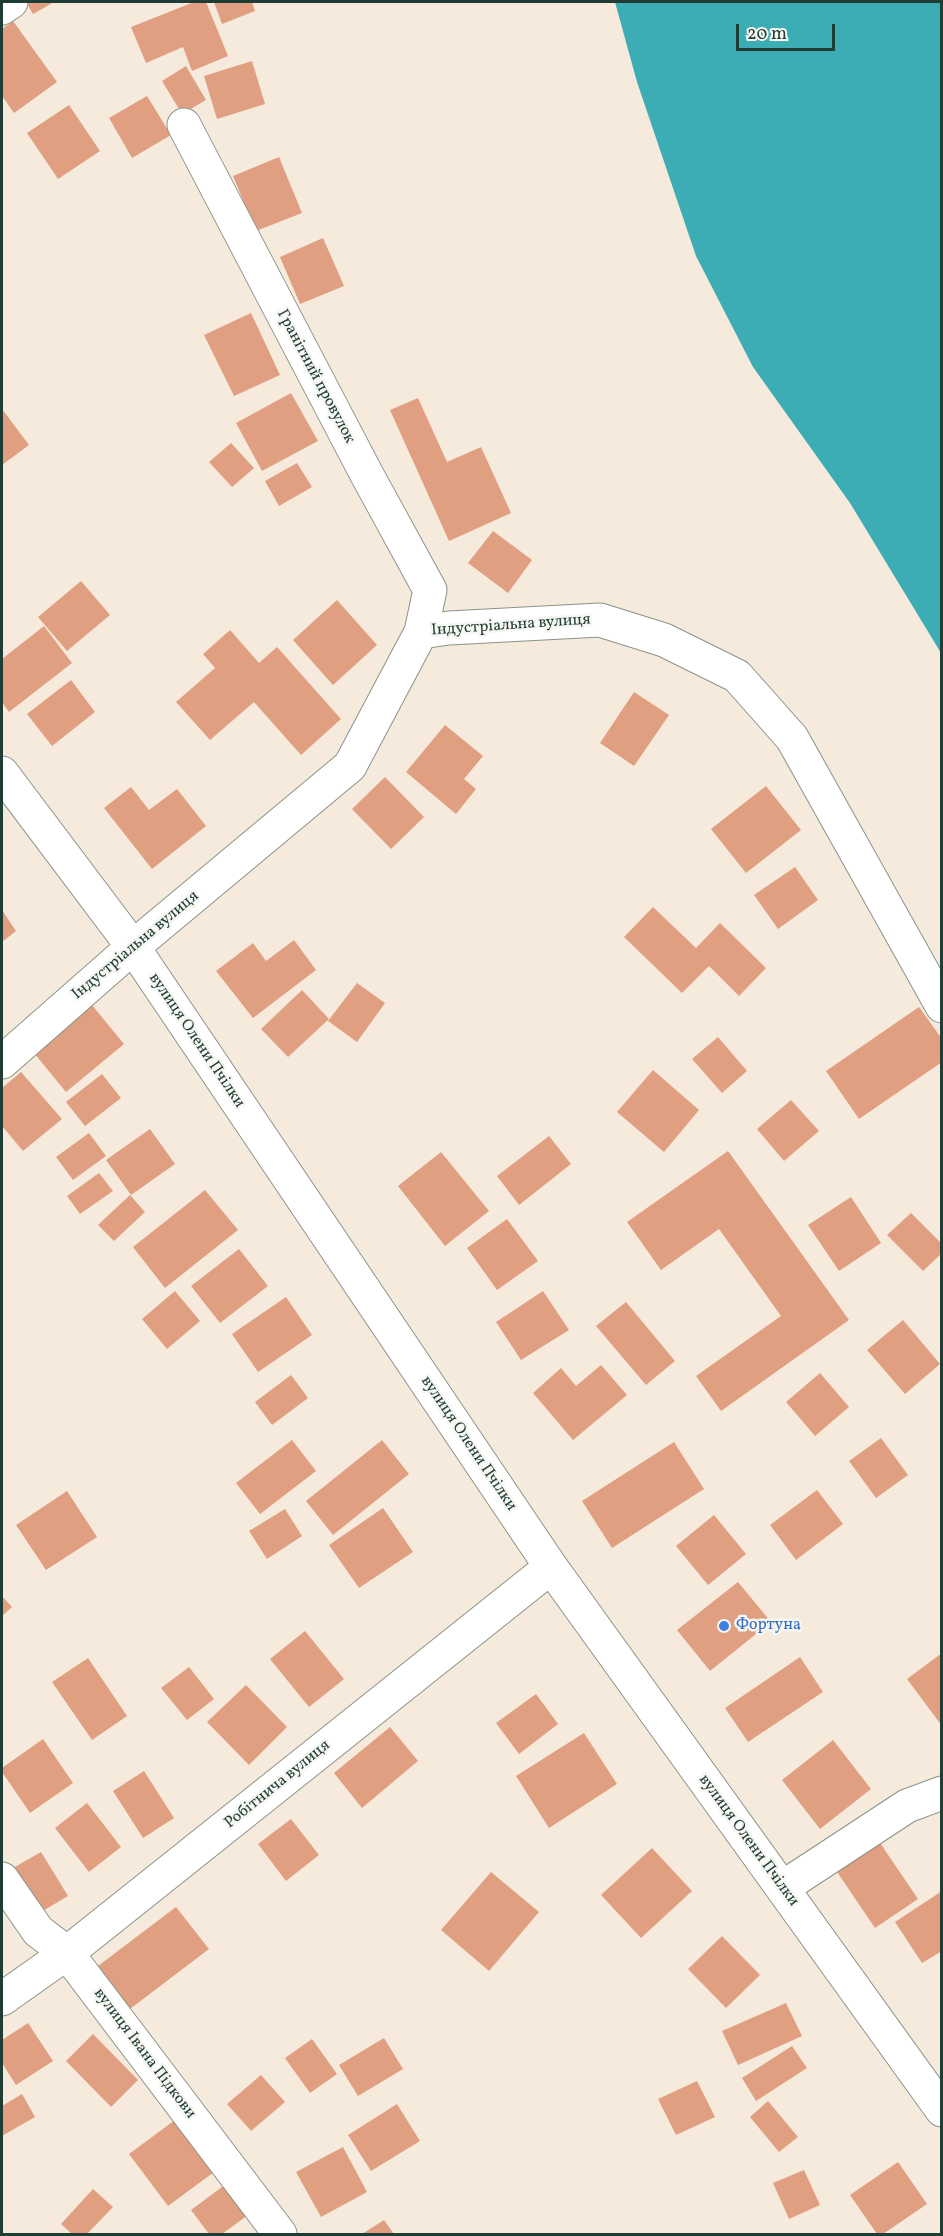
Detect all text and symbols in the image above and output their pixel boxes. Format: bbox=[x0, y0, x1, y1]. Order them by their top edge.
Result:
scale bar bbox=[739, 12, 838, 50]
text: 20 m bbox=[747, 22, 787, 47]
street label: Гранітний провулок bbox=[272, 307, 358, 447]
street label: Індустріальна вулиця bbox=[431, 611, 591, 641]
street label: Індустріальна вулиця bbox=[69, 887, 203, 1005]
street label: вулиця Олени Пчілки bbox=[144, 970, 248, 1112]
street label: вулиця Олени Пчілки bbox=[416, 1373, 520, 1515]
place label: Фортуна bbox=[736, 1616, 801, 1636]
marker: Фортуна bbox=[717, 1619, 731, 1633]
street label: Робітнича вулиця bbox=[221, 1736, 335, 1834]
street label: вулиця Олени Пчілки bbox=[694, 1771, 802, 1911]
street label: вулиця Івана Підкови bbox=[89, 1985, 199, 2123]

